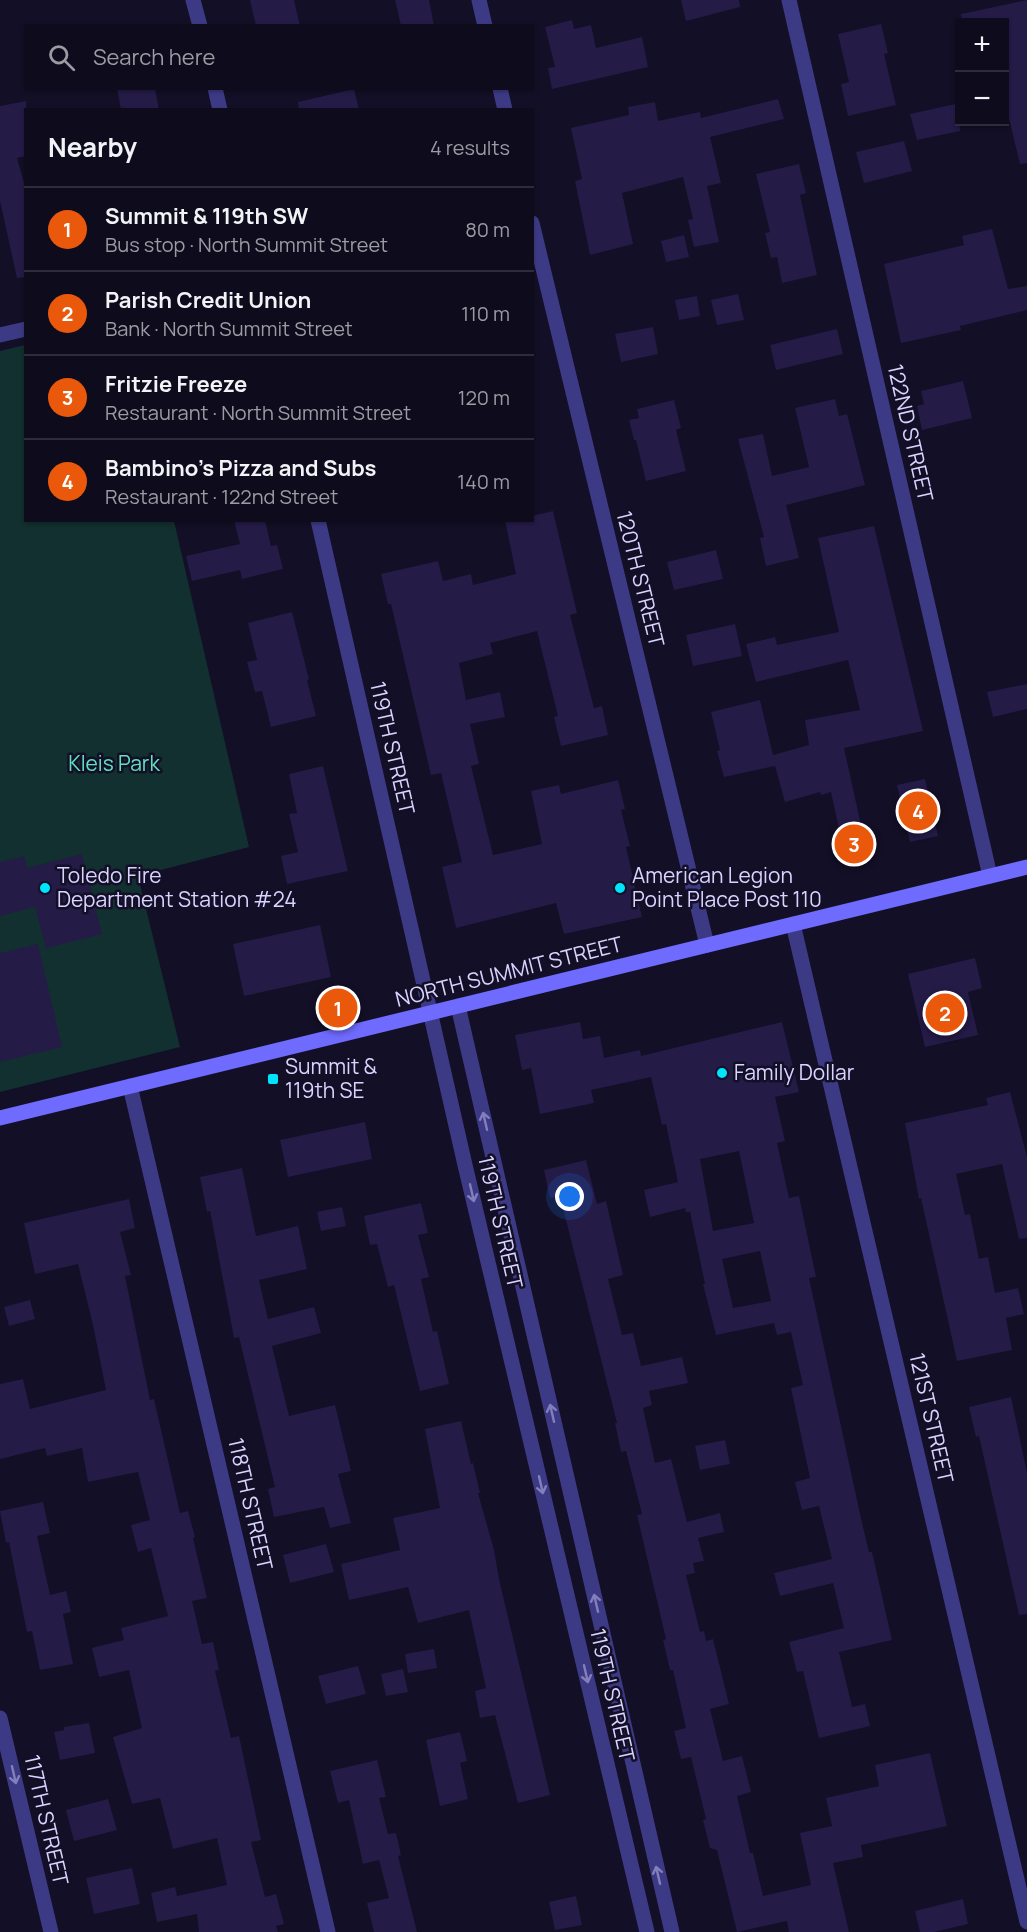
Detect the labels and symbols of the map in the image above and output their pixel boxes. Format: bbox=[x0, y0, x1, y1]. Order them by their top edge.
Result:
street label: 122ND STREET bbox=[882, 361, 940, 505]
street label: 120TH STREET bbox=[611, 508, 672, 650]
street label: 119TH STREET bbox=[364, 679, 422, 817]
park label: Kleis Park bbox=[68, 749, 160, 777]
pin: 4 bbox=[898, 788, 938, 834]
pin: 3 bbox=[834, 822, 874, 866]
place label: Toledo Fire Department Station #24 bbox=[57, 861, 297, 913]
place label: American Legion Point Place Post 110 bbox=[632, 861, 822, 913]
marker: Toledo Fire Department Station #24 bbox=[38, 881, 52, 895]
marker: American Legion Point Place Post 110 bbox=[613, 881, 627, 895]
street label: NORTH SUMMIT STREET bbox=[392, 929, 626, 1013]
pin: 1 bbox=[318, 986, 358, 1030]
pin: 2 bbox=[926, 990, 964, 1036]
place label: Summit & 119th SE bbox=[285, 1052, 378, 1104]
place label: Family Dollar bbox=[734, 1058, 855, 1086]
marker: Family Dollar bbox=[715, 1066, 729, 1080]
marker: Summit & 119th SE bbox=[266, 1072, 280, 1086]
one-way arrow bbox=[478, 1111, 490, 1130]
street label: 119TH STREET bbox=[472, 1153, 530, 1291]
your location bbox=[555, 1182, 584, 1211]
one-way arrow bbox=[466, 1183, 478, 1202]
street label: 121ST STREET bbox=[903, 1350, 961, 1486]
one-way arrow bbox=[546, 1404, 557, 1423]
street label: 118TH STREET bbox=[222, 1435, 280, 1573]
one-way arrow bbox=[535, 1475, 547, 1494]
one-way arrow bbox=[589, 1594, 601, 1613]
street label: 119TH STREET bbox=[584, 1626, 642, 1764]
one-way arrow bbox=[580, 1664, 592, 1683]
street label: 117TH STREET bbox=[18, 1752, 76, 1888]
one-way arrow bbox=[8, 1765, 20, 1784]
one-way arrow bbox=[652, 1866, 664, 1885]

